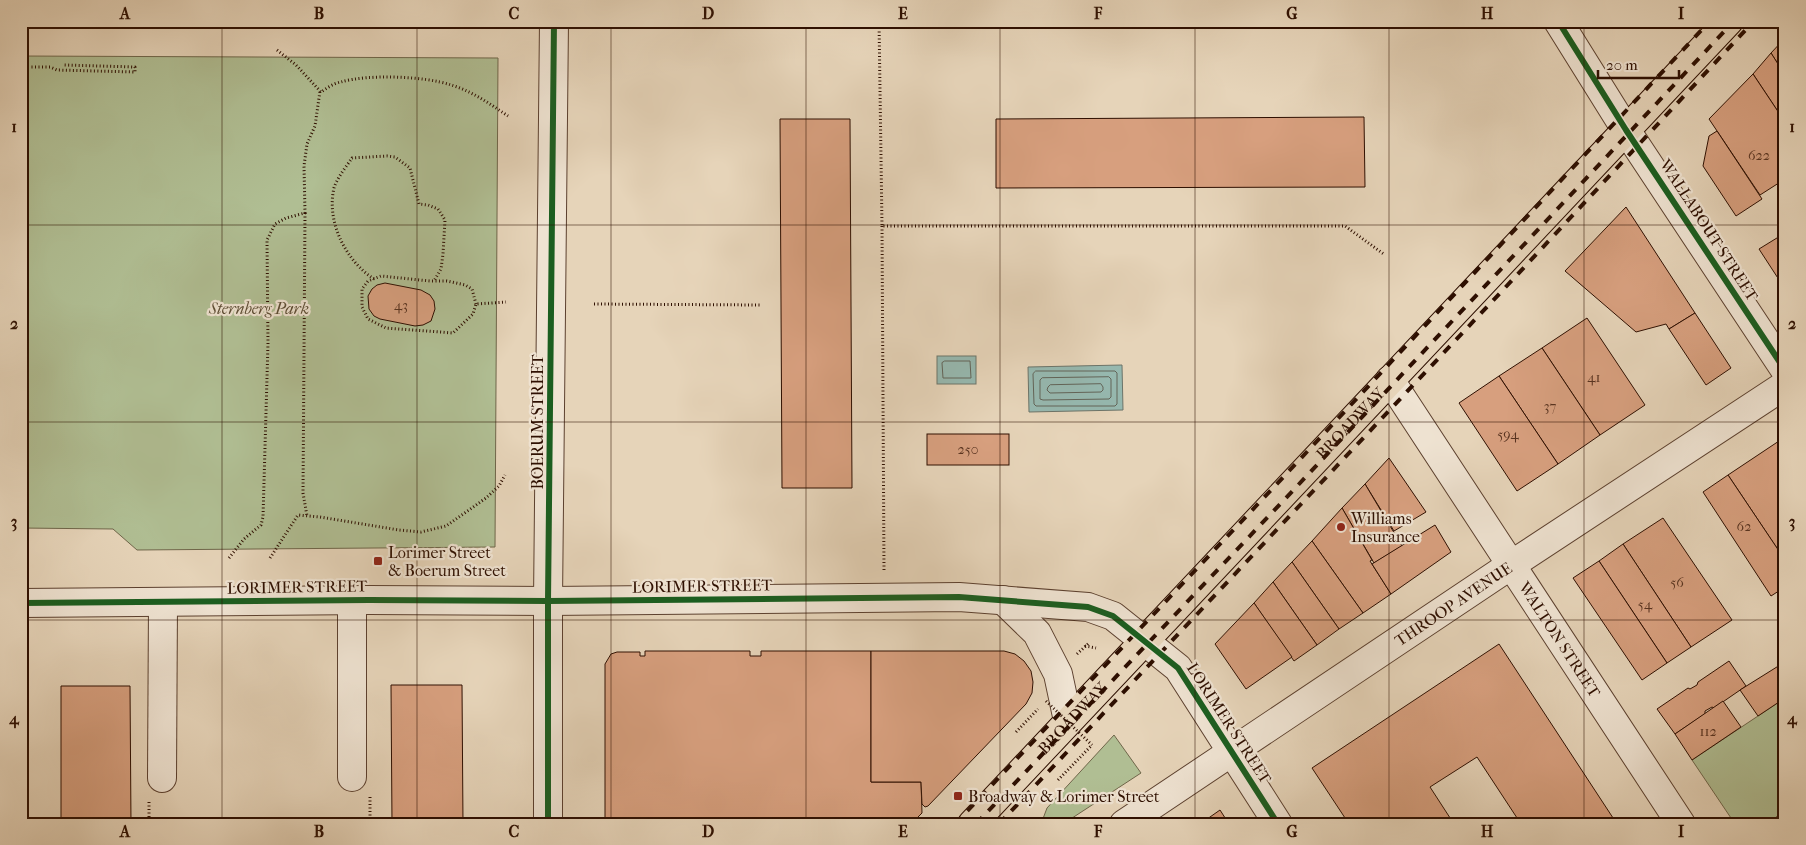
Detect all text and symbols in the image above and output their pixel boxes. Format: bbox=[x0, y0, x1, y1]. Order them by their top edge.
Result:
text: A bbox=[119, 4, 131, 23]
text: B bbox=[314, 4, 324, 23]
text: C bbox=[509, 4, 520, 23]
text: D bbox=[702, 4, 714, 23]
text: E bbox=[898, 4, 908, 23]
text: F bbox=[1093, 4, 1103, 23]
text: G bbox=[1286, 4, 1298, 23]
text: H bbox=[1481, 4, 1494, 23]
text: I bbox=[1678, 4, 1685, 23]
scale bar bbox=[1598, 48, 1680, 80]
text: 20 m bbox=[1606, 56, 1638, 74]
text: 1 bbox=[11, 117, 17, 136]
text: 1 bbox=[1789, 117, 1795, 136]
house number: 622 bbox=[1748, 147, 1770, 164]
street label: WALLABOUT STREET bbox=[1655, 155, 1762, 305]
house number: 43 bbox=[394, 297, 408, 314]
park label: Sternberg Park bbox=[208, 299, 309, 318]
text: 2 bbox=[10, 314, 18, 333]
text: 2 bbox=[1788, 314, 1796, 333]
street label: BOERUM STREET bbox=[528, 354, 547, 490]
house number: 41 bbox=[1587, 369, 1601, 386]
street label: BROADWAY bbox=[1312, 382, 1389, 463]
house number: 37 bbox=[1544, 398, 1556, 415]
house number: 594 bbox=[1497, 426, 1519, 443]
house number: 250 bbox=[958, 441, 978, 458]
place label: Williams Insurance bbox=[1350, 509, 1420, 546]
text: 3 bbox=[11, 512, 17, 532]
text: 3 bbox=[1789, 512, 1795, 532]
house number: 62 bbox=[1737, 518, 1751, 535]
marker: Williams Insurance bbox=[1335, 521, 1347, 533]
place label: Lorimer Street & Boerum Street bbox=[388, 543, 506, 580]
marker: Lorimer Street & Boerum Street bbox=[372, 555, 384, 567]
street label: THROOP AVENUE bbox=[1391, 558, 1515, 650]
house number: 56 bbox=[1670, 574, 1684, 591]
street label: LORIMER STREET bbox=[632, 575, 773, 597]
street label: LORIMER STREET bbox=[227, 576, 368, 598]
street label: WALTON STREET bbox=[1515, 577, 1605, 701]
house number: 54 bbox=[1638, 596, 1653, 613]
street label: LORIMER STREET bbox=[1183, 659, 1275, 787]
street label: BROADWAY bbox=[1034, 677, 1111, 758]
text: 4 bbox=[8, 709, 20, 729]
text: 4 bbox=[1786, 709, 1798, 729]
house number: 112 bbox=[1699, 723, 1717, 740]
place label: Broadway & Lorimer Street bbox=[968, 787, 1160, 806]
marker: Broadway & Lorimer Street bbox=[952, 790, 964, 802]
text: A bbox=[119, 822, 131, 841]
text: B bbox=[314, 822, 324, 841]
text: C bbox=[509, 822, 520, 841]
text: D bbox=[702, 822, 714, 841]
text: E bbox=[898, 822, 908, 841]
text: F bbox=[1093, 822, 1103, 841]
text: G bbox=[1286, 822, 1298, 841]
text: H bbox=[1481, 822, 1494, 841]
text: I bbox=[1678, 822, 1685, 841]

